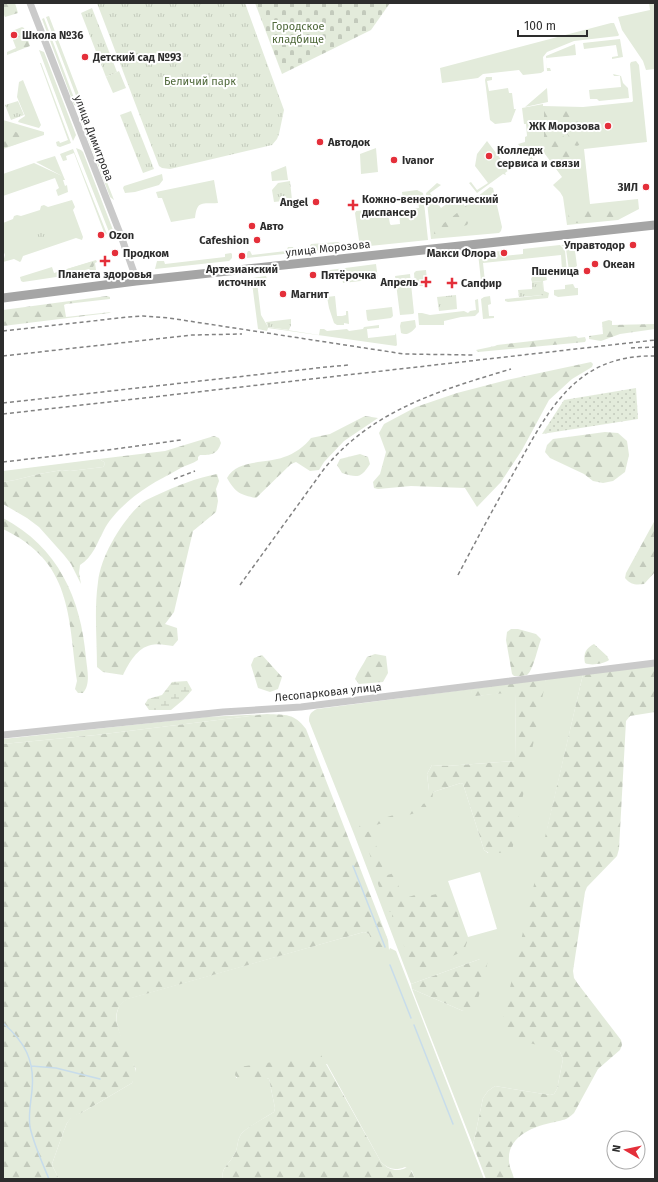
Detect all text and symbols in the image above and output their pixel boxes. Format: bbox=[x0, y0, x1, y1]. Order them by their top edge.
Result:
scale bar bbox=[518, 12, 587, 38]
text: 100 m bbox=[524, 19, 556, 33]
park label: Городское кладбище bbox=[271, 20, 325, 46]
place label: Школа №36 bbox=[22, 29, 84, 42]
marker: Школа №36 bbox=[9, 30, 19, 40]
place label: Детский сад №93 bbox=[92, 51, 182, 64]
marker: Детский сад №93 bbox=[80, 52, 90, 62]
park label: Беличий парк bbox=[164, 75, 236, 88]
street label: улица Димитрова bbox=[71, 93, 116, 183]
place label: ЖК Морозова bbox=[528, 120, 600, 133]
marker: ЖК Морозова bbox=[603, 121, 613, 131]
place label: Автодок bbox=[327, 136, 371, 149]
marker: Автодок bbox=[315, 137, 325, 147]
place label: Колледж сервиса и связи bbox=[497, 144, 580, 170]
marker: Колледж сервиса и связи bbox=[484, 151, 494, 161]
place label: Ivanor bbox=[402, 154, 434, 167]
marker: Ivanor bbox=[389, 155, 399, 165]
place label: ЗИЛ bbox=[617, 181, 638, 194]
marker: ЗИЛ bbox=[641, 182, 651, 192]
place label: Кожно-венерологический диспансер bbox=[362, 193, 499, 219]
place label: Angel bbox=[279, 196, 309, 209]
marker: Angel bbox=[311, 197, 321, 207]
marker: Кожно-венерологический диспансер bbox=[347, 199, 359, 211]
place label: Авто bbox=[259, 220, 284, 233]
marker: Авто bbox=[247, 221, 257, 231]
place label: Ozon bbox=[109, 229, 134, 242]
marker: Ozon bbox=[96, 230, 106, 240]
place label: Cafeshion bbox=[199, 234, 249, 247]
marker: Cafeshion bbox=[252, 235, 262, 245]
street label: улица Морозова bbox=[285, 238, 371, 259]
place label: Управтодор bbox=[563, 239, 625, 252]
marker: Управтодор bbox=[628, 240, 638, 250]
place label: Продком bbox=[123, 247, 170, 260]
place label: Макси Флора bbox=[427, 247, 496, 260]
marker: Продком bbox=[110, 248, 120, 258]
marker: Макси Флора bbox=[499, 248, 509, 258]
marker: Артезианский источник bbox=[237, 251, 247, 261]
marker: Планета здоровья bbox=[100, 256, 110, 266]
place label: Океан bbox=[603, 258, 635, 271]
marker: Океан bbox=[590, 259, 600, 269]
place label: Артезианский источник bbox=[205, 263, 278, 289]
place label: Пшеница bbox=[532, 265, 579, 278]
marker: Пшеница bbox=[582, 266, 592, 276]
place label: Планета здоровья bbox=[58, 268, 152, 281]
place label: Пятёрочка bbox=[321, 269, 376, 282]
marker: Пятёрочка bbox=[308, 270, 318, 280]
place label: Апрель bbox=[380, 276, 418, 289]
marker: Апрель bbox=[421, 277, 431, 287]
marker: Сапфир bbox=[446, 277, 458, 289]
place label: Сапфир bbox=[461, 277, 502, 290]
place label: Магнит bbox=[291, 288, 329, 301]
marker: Магнит bbox=[278, 289, 288, 299]
street label: Лесопарковая улица bbox=[274, 680, 382, 705]
north arrow bbox=[606, 1130, 646, 1170]
text: N bbox=[610, 1144, 624, 1153]

